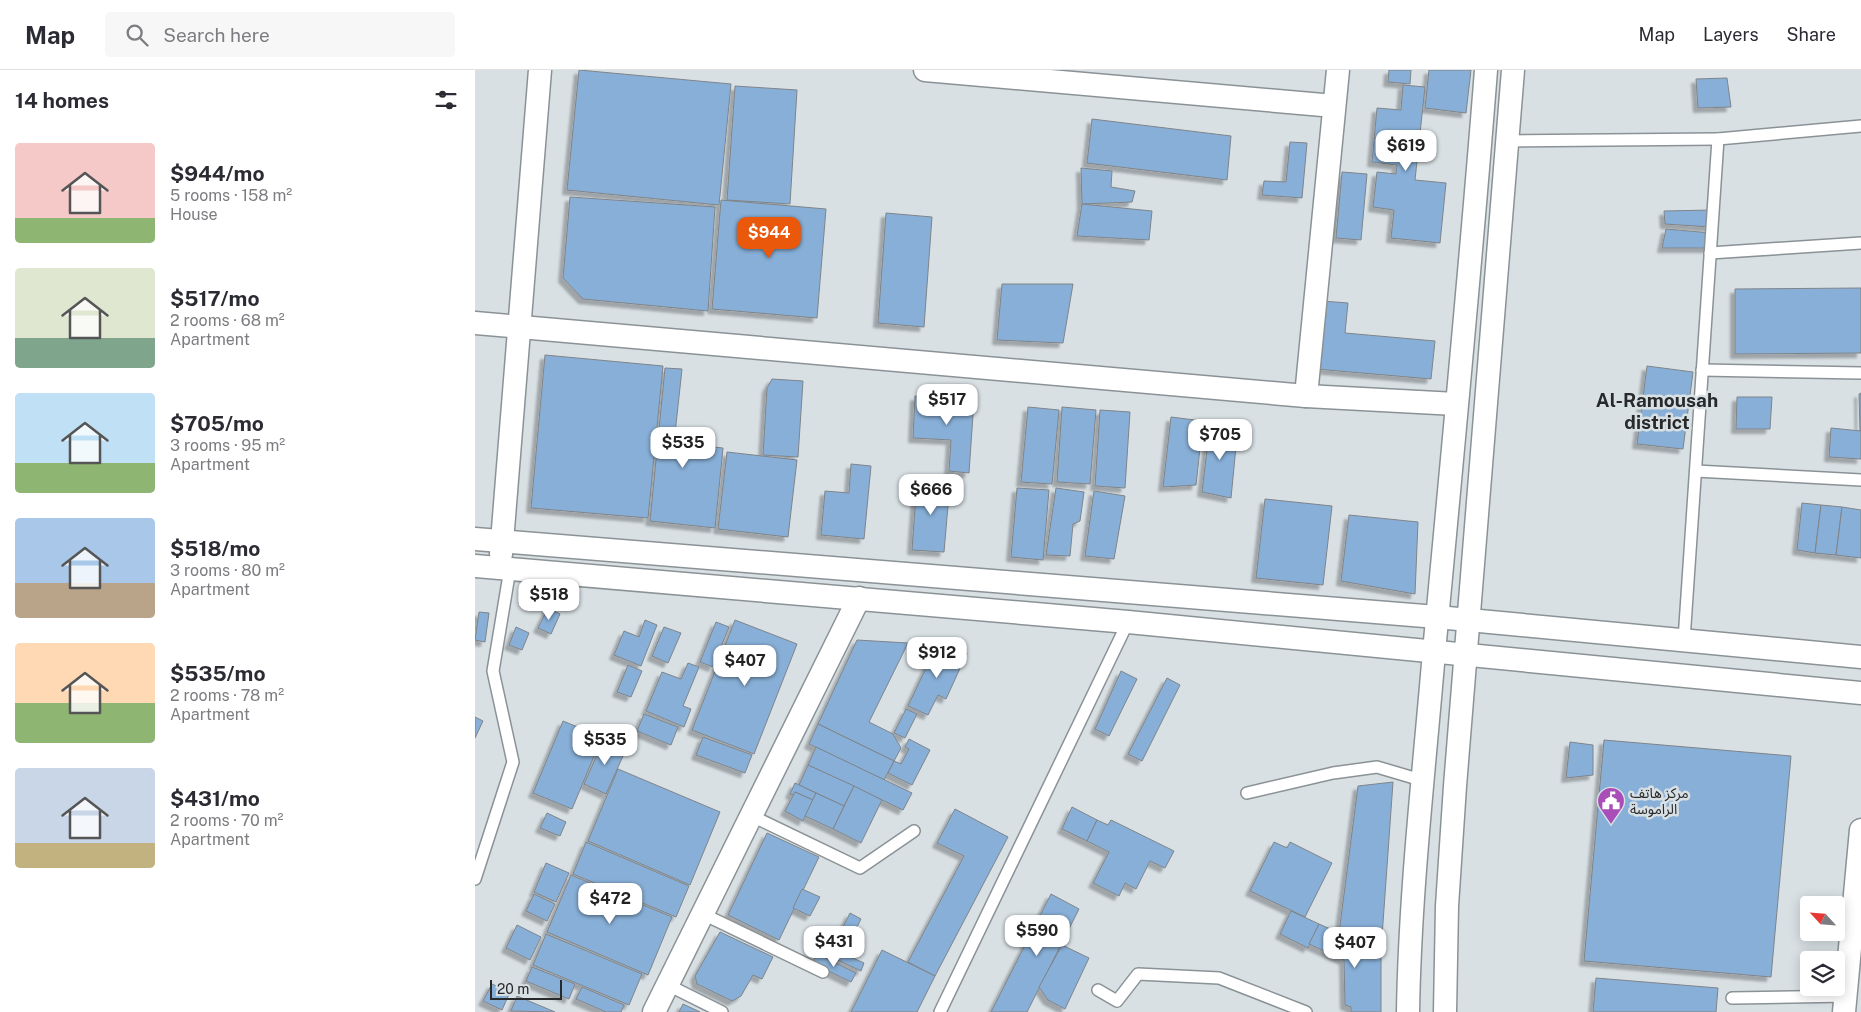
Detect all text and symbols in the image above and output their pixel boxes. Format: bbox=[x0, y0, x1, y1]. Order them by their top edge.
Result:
search box bbox=[105, 12, 455, 57]
text: Map bbox=[25, 21, 75, 49]
icon: search bbox=[123, 21, 151, 49]
text: Search here bbox=[163, 24, 270, 46]
text: Map bbox=[1639, 24, 1675, 45]
text: Layers bbox=[1703, 24, 1759, 45]
text: Share bbox=[1787, 24, 1836, 45]
icon: filters bbox=[432, 86, 460, 114]
text: 14 homes bbox=[15, 88, 109, 113]
pin: $619 bbox=[1376, 129, 1436, 172]
text: $619 bbox=[1387, 136, 1425, 155]
text: $944/mo bbox=[170, 161, 265, 186]
icon: home bbox=[55, 163, 115, 223]
text: 5 rooms · 158 m² bbox=[170, 186, 292, 205]
text: House bbox=[170, 205, 218, 224]
pin: $944 bbox=[739, 216, 799, 259]
text: $944 bbox=[748, 223, 790, 242]
text: $517/mo bbox=[170, 286, 260, 311]
icon: home bbox=[55, 288, 115, 348]
text: 2 rooms · 68 m² bbox=[170, 311, 285, 330]
text: Apartment bbox=[170, 330, 250, 349]
pin: $517 bbox=[917, 384, 977, 426]
district label: Al-Ramousah district bbox=[1596, 389, 1718, 433]
text: $517 bbox=[928, 390, 966, 409]
text: $705/mo bbox=[170, 411, 264, 436]
icon: home bbox=[55, 413, 115, 473]
pin: $705 bbox=[1190, 418, 1250, 461]
text: $705 bbox=[1199, 425, 1241, 444]
pin: $535 bbox=[653, 426, 713, 469]
text: $535 bbox=[661, 433, 705, 452]
text: 3 rooms · 95 m² bbox=[170, 436, 285, 455]
text: Apartment bbox=[170, 455, 250, 474]
pin: $666 bbox=[901, 474, 961, 516]
text: $666 bbox=[910, 480, 952, 499]
text: $518/mo bbox=[170, 536, 260, 561]
icon: home bbox=[55, 538, 115, 598]
text: 3 rooms · 80 m² bbox=[170, 561, 285, 580]
pin: $518 bbox=[519, 578, 579, 621]
text: Apartment bbox=[170, 580, 250, 599]
text: $518 bbox=[529, 585, 569, 604]
pin: $912 bbox=[907, 636, 967, 679]
text: $912 bbox=[918, 643, 956, 662]
pin: $407 bbox=[715, 644, 775, 687]
text: $407 bbox=[724, 651, 766, 670]
text: $535/mo bbox=[170, 661, 266, 686]
icon: home bbox=[55, 663, 115, 723]
text: 2 rooms · 78 m² bbox=[170, 686, 284, 705]
text: Apartment bbox=[170, 705, 250, 724]
pin: $535 bbox=[575, 724, 635, 766]
text: $535 bbox=[583, 730, 627, 749]
place label: مركز هاتف الراموسة bbox=[1630, 785, 1689, 818]
text: $431/mo bbox=[170, 786, 260, 811]
public building icon: مركز هاتف الراموسة bbox=[1596, 786, 1626, 825]
icon: home bbox=[55, 788, 115, 848]
text: 2 rooms · 70 m² bbox=[170, 811, 283, 830]
text: Apartment bbox=[170, 830, 250, 849]
pin: $472 bbox=[580, 882, 640, 925]
text: $472 bbox=[589, 889, 631, 908]
north arrow bbox=[1800, 896, 1845, 941]
map controls bbox=[1800, 896, 1845, 996]
pin: $590 bbox=[1007, 914, 1067, 957]
text: $590 bbox=[1016, 921, 1058, 940]
pin: $431 bbox=[804, 926, 864, 968]
pin: $407 bbox=[1325, 926, 1385, 969]
text: $431 bbox=[815, 932, 853, 951]
text: $407 bbox=[1334, 933, 1376, 952]
button: layers bbox=[1800, 951, 1845, 996]
scale bar bbox=[490, 977, 563, 1000]
text: 20 m bbox=[497, 981, 529, 997]

